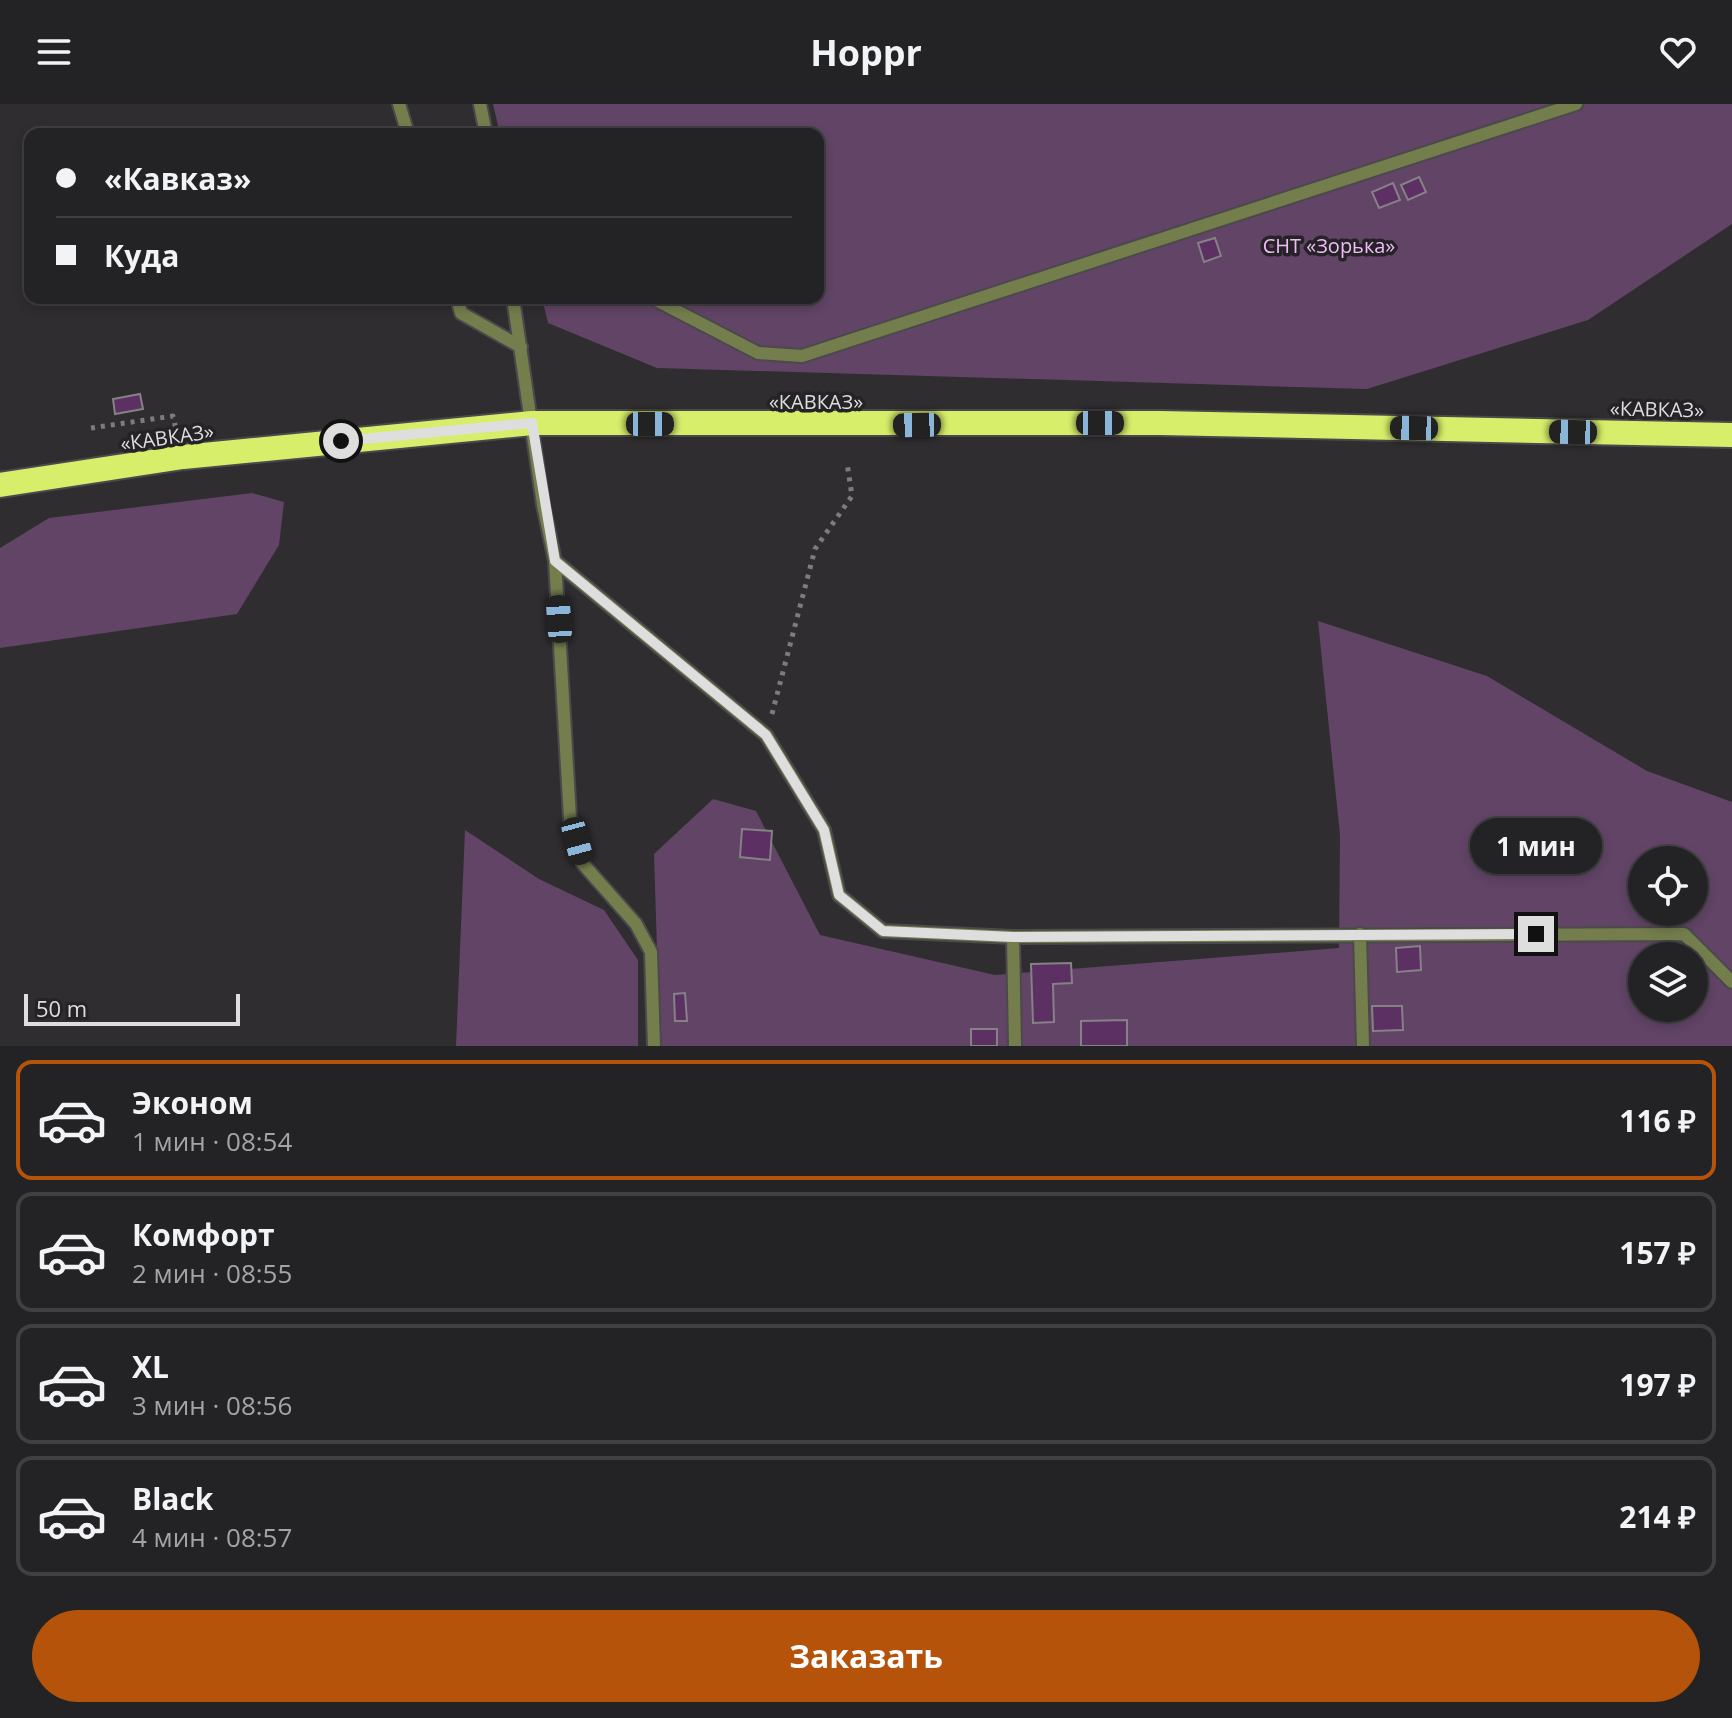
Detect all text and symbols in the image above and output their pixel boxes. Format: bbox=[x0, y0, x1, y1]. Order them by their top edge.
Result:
text: Hoppr bbox=[810, 28, 922, 77]
icon: menu bbox=[32, 30, 76, 74]
icon: heart bbox=[1656, 30, 1700, 74]
text: «Кавказ» bbox=[104, 158, 251, 199]
park label: СНТ «Зорька» bbox=[1263, 232, 1395, 259]
text: Куда bbox=[104, 235, 179, 276]
street label: «КАВКАЗ» bbox=[769, 388, 863, 415]
street label: «КАВКАЗ» bbox=[1610, 395, 1704, 423]
car bbox=[1076, 411, 1124, 435]
car bbox=[626, 412, 674, 436]
car bbox=[893, 413, 941, 437]
car bbox=[1390, 416, 1438, 440]
street label: «КАВКАЗ» bbox=[119, 417, 216, 457]
car bbox=[1549, 420, 1597, 444]
route start bbox=[323, 423, 359, 459]
car bbox=[545, 594, 573, 644]
car bbox=[559, 815, 595, 867]
callout: 1 мин bbox=[1470, 818, 1602, 874]
text: 1 мин bbox=[1496, 828, 1576, 864]
map controls bbox=[1628, 846, 1708, 1022]
button: locate bbox=[1628, 846, 1708, 926]
route end bbox=[1518, 916, 1554, 952]
button: layers bbox=[1628, 942, 1708, 1022]
scale bar bbox=[24, 990, 240, 1026]
text: 50 m bbox=[36, 993, 87, 1023]
text: Эконом bbox=[132, 1082, 253, 1123]
icon: car bbox=[36, 1084, 108, 1156]
text: 116 ₽ bbox=[1619, 1100, 1696, 1141]
text: 1 мин · 08:54 bbox=[132, 1123, 292, 1159]
text: Комфорт bbox=[132, 1214, 275, 1255]
icon: car bbox=[36, 1216, 108, 1288]
text: 157 ₽ bbox=[1619, 1232, 1696, 1273]
text: 2 мин · 08:55 bbox=[132, 1255, 292, 1291]
text: XL bbox=[132, 1346, 169, 1387]
icon: car bbox=[36, 1348, 108, 1420]
text: 197 ₽ bbox=[1619, 1364, 1696, 1405]
text: 3 мин · 08:56 bbox=[132, 1387, 292, 1423]
text: Black bbox=[132, 1478, 213, 1519]
icon: car bbox=[36, 1480, 108, 1552]
text: 214 ₽ bbox=[1619, 1496, 1696, 1537]
text: 4 мин · 08:57 bbox=[132, 1519, 292, 1555]
button: Заказать bbox=[32, 1610, 1700, 1702]

